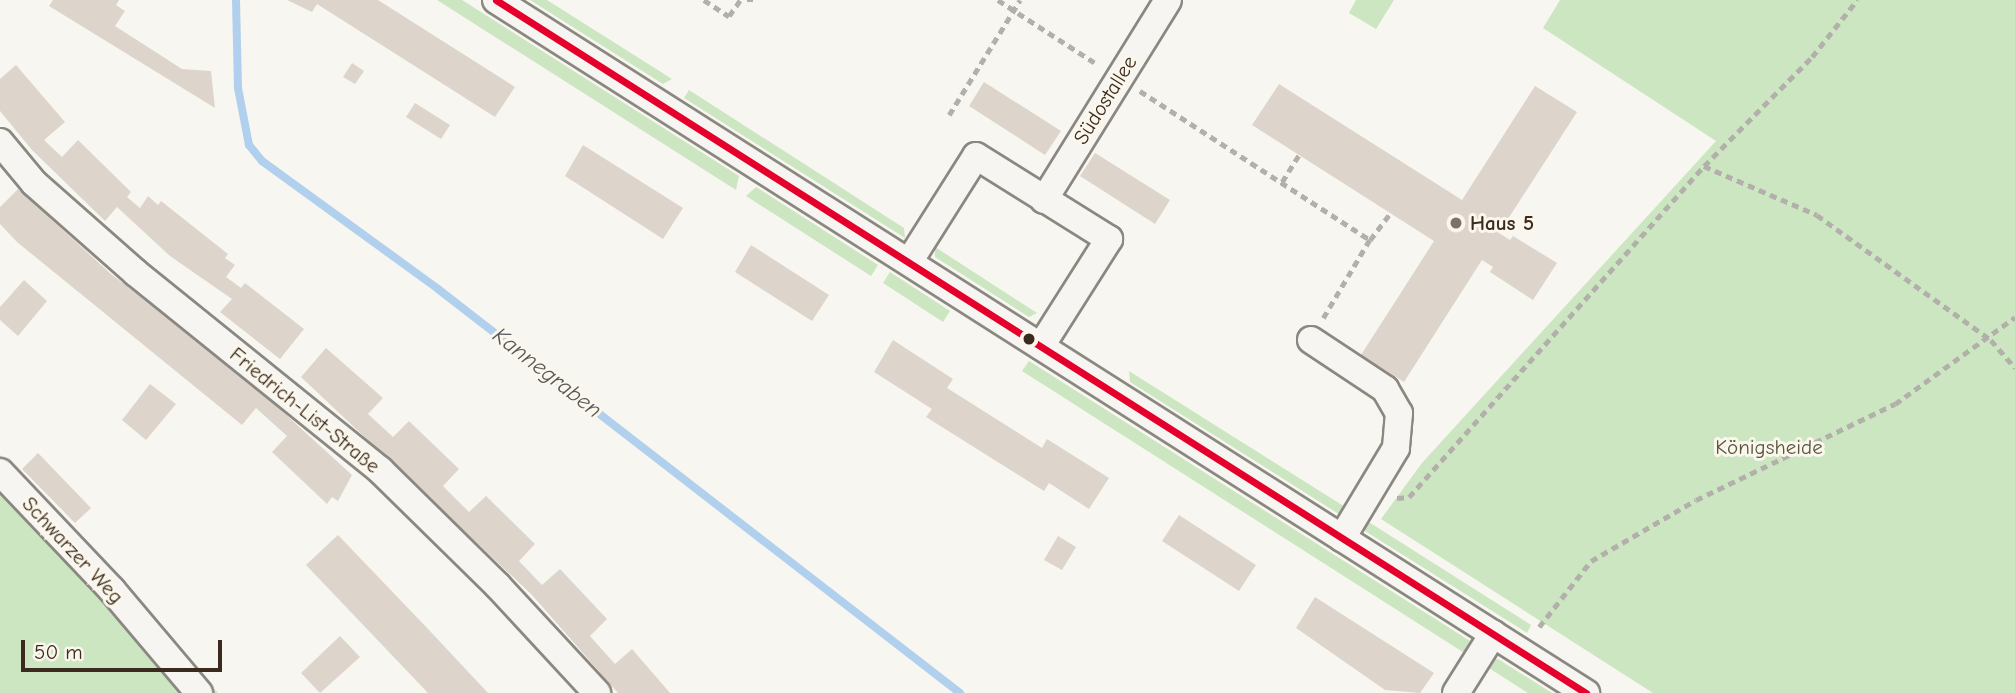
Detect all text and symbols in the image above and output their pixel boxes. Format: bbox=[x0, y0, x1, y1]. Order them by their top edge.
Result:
street label: Südostallee bbox=[1068, 51, 1142, 149]
place label: Haus 5 bbox=[1470, 210, 1534, 236]
marker: Haus 5 bbox=[1448, 215, 1464, 231]
water label: Kannegraben bbox=[487, 322, 607, 424]
unlabelled marker bbox=[1022, 332, 1036, 346]
street label: Friedrich-List-Straße bbox=[225, 342, 385, 478]
park label: Königsheide bbox=[1715, 434, 1823, 460]
street label: Schwarzer Weg bbox=[17, 491, 129, 609]
scale bar bbox=[24, 626, 226, 670]
text: 50 m bbox=[34, 640, 83, 664]

